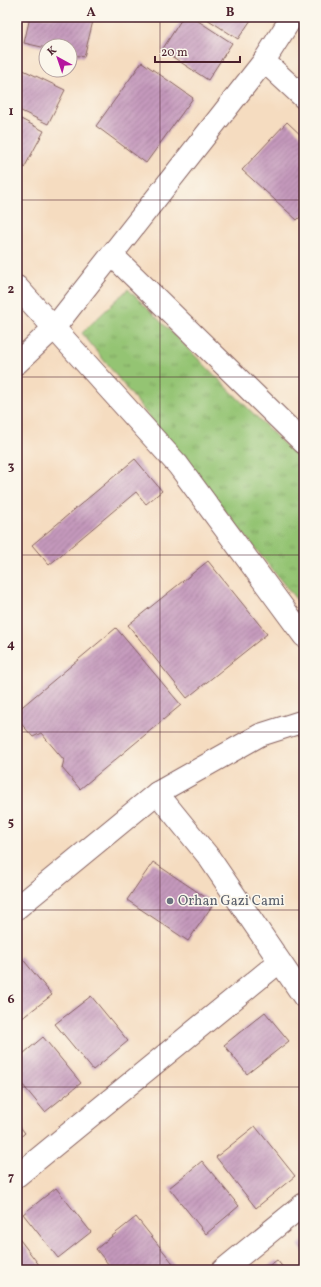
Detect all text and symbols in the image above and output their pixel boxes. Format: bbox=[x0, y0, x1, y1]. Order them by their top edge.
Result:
text: A bbox=[86, 4, 96, 22]
text: B bbox=[226, 4, 235, 22]
north arrow bbox=[38, 38, 78, 78]
scale bar bbox=[155, 38, 240, 64]
text: K bbox=[45, 43, 60, 60]
text: 20 m bbox=[161, 45, 188, 61]
text: 1 bbox=[8, 103, 14, 121]
text: 2 bbox=[8, 281, 15, 299]
text: 3 bbox=[8, 458, 15, 476]
text: 4 bbox=[7, 636, 15, 654]
text: 5 bbox=[8, 814, 14, 832]
place label: Orhan Gazi Cami bbox=[178, 892, 285, 911]
marker: Orhan Gazi Cami bbox=[165, 896, 175, 906]
text: 6 bbox=[7, 991, 15, 1009]
text: 7 bbox=[8, 1169, 14, 1187]

